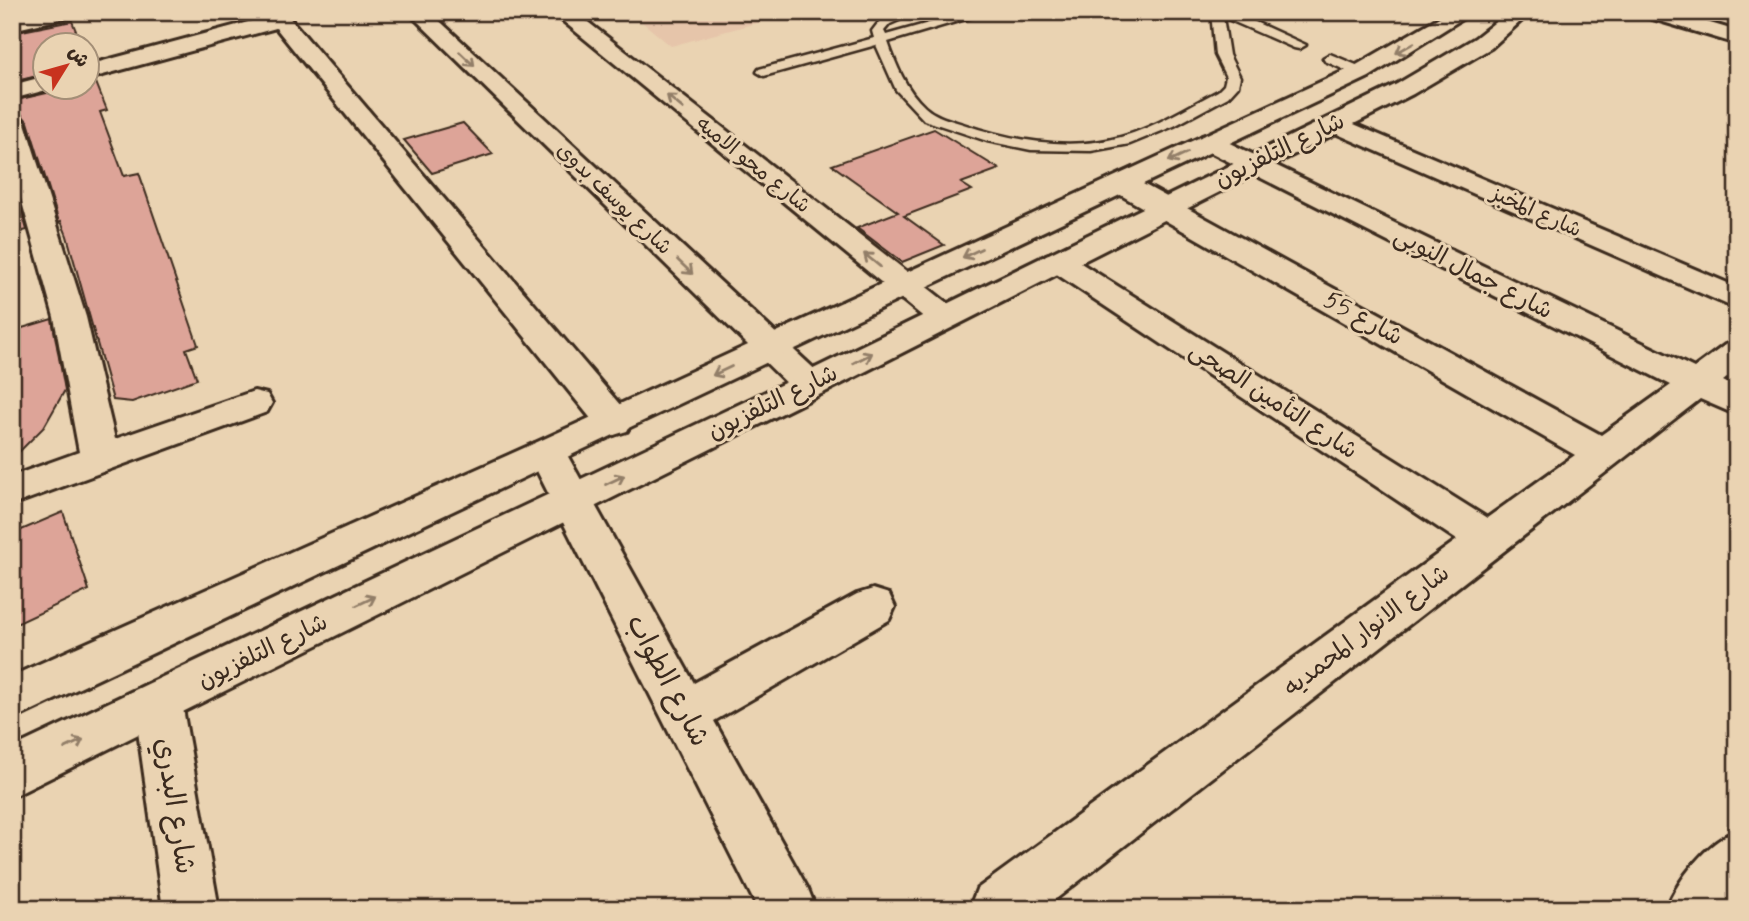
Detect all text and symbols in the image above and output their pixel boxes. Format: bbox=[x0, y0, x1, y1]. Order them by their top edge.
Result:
north arrow bbox=[32, 32, 102, 102]
text: ش bbox=[62, 41, 95, 73]
one-way arrow bbox=[1396, 41, 1416, 55]
one-way arrow bbox=[459, 51, 476, 68]
one-way arrow bbox=[666, 95, 684, 110]
street label: شارع التلفزيون bbox=[1210, 106, 1350, 196]
street label: شارع محو الاميه bbox=[690, 110, 816, 220]
street label: شارع يوسف بدوى bbox=[550, 137, 678, 261]
one-way arrow bbox=[1168, 151, 1189, 164]
street label: شارع المخبز bbox=[1484, 179, 1586, 244]
street label: شارع جمال النوبى bbox=[1389, 221, 1557, 327]
one-way arrow bbox=[962, 247, 983, 261]
one-way arrow bbox=[863, 252, 881, 267]
one-way arrow bbox=[677, 258, 694, 275]
street label: شارع 55 bbox=[1318, 285, 1408, 353]
street label: شارع التأمين الصحى bbox=[1183, 335, 1363, 467]
one-way arrow bbox=[852, 351, 873, 365]
street label: شارع التلفزيون bbox=[703, 358, 843, 448]
one-way arrow bbox=[712, 365, 733, 379]
one-way arrow bbox=[604, 473, 625, 487]
street label: شارع الانوار المحمديه bbox=[1278, 558, 1456, 704]
one-way arrow bbox=[355, 594, 376, 608]
street label: شارع التلفزيون bbox=[193, 607, 333, 697]
street label: شارع الطواب bbox=[617, 608, 717, 754]
street label: شارع البدري bbox=[145, 735, 203, 877]
one-way arrow bbox=[63, 736, 84, 750]

